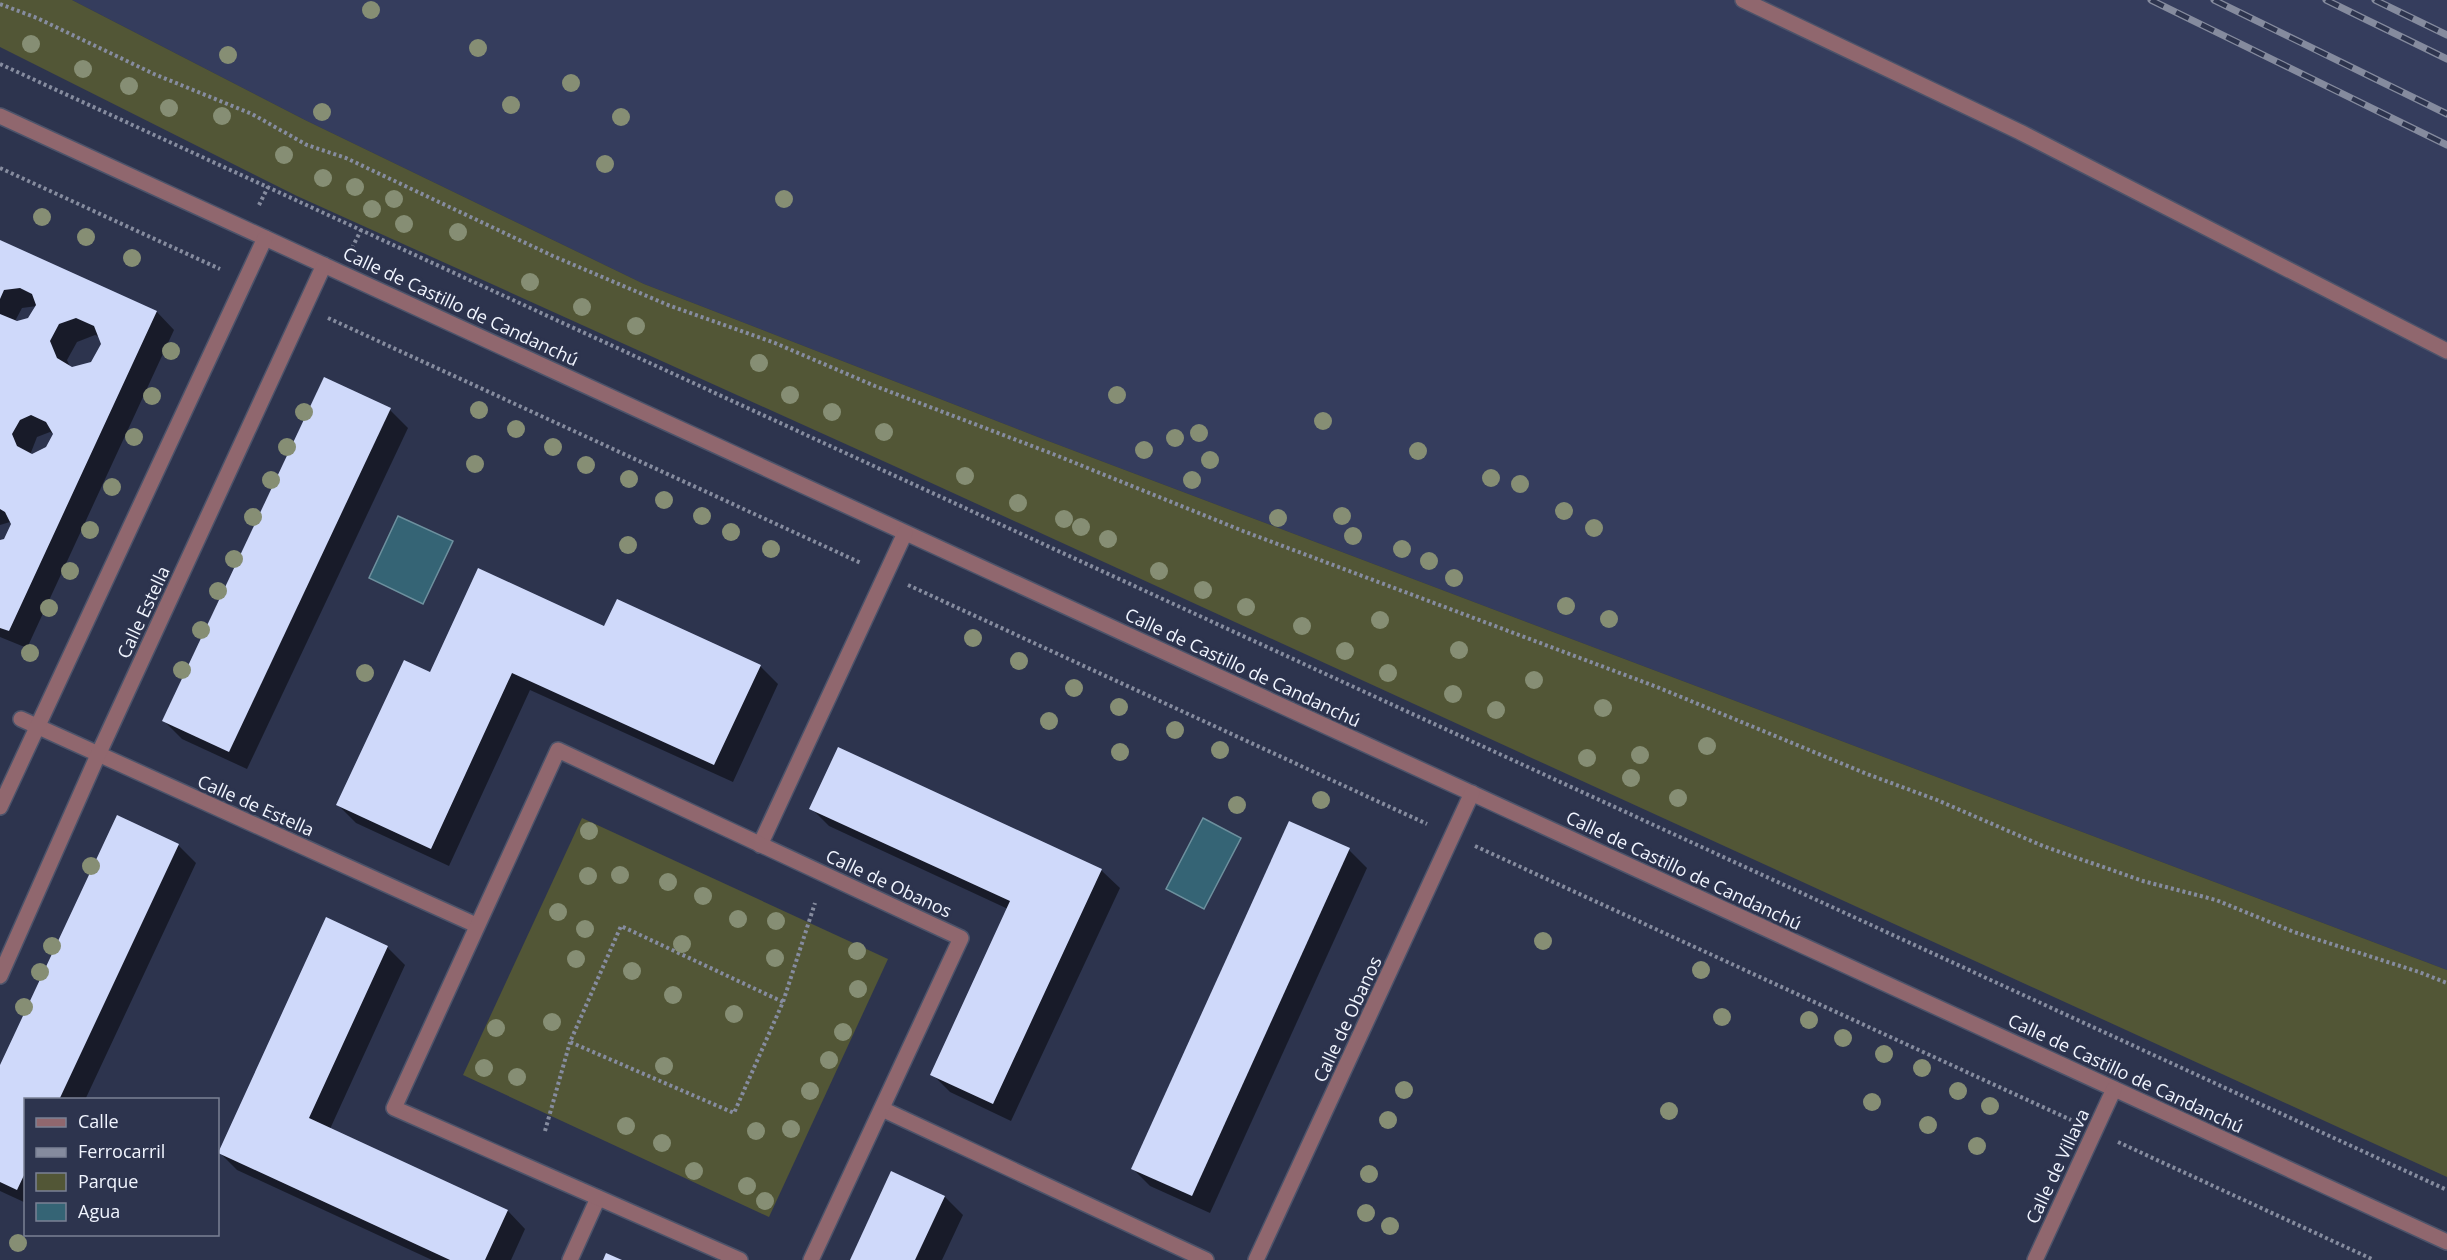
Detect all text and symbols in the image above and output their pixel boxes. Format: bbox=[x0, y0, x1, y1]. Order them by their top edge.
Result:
street label: Calle de Castillo de Candanchú bbox=[339, 241, 583, 371]
street label: Calle Estella bbox=[111, 562, 175, 662]
street label: Calle de Castillo de Candanchú bbox=[1121, 602, 1365, 732]
street label: Calle de Estella bbox=[194, 769, 318, 841]
street label: Calle de Castillo de Candanchú bbox=[1562, 805, 1806, 935]
street label: Calle de Obanos bbox=[822, 843, 956, 923]
street label: Calle de Obanos bbox=[1307, 952, 1387, 1086]
street label: Calle de Castillo de Candanchú bbox=[2004, 1008, 2248, 1138]
legend bbox=[24, 1098, 219, 1236]
street label: Calle de Villava bbox=[2020, 1105, 2094, 1227]
text: Calle bbox=[78, 1109, 119, 1133]
text: Ferrocarril bbox=[78, 1139, 165, 1163]
text: Parque bbox=[78, 1169, 138, 1193]
text: Agua bbox=[78, 1199, 120, 1223]

